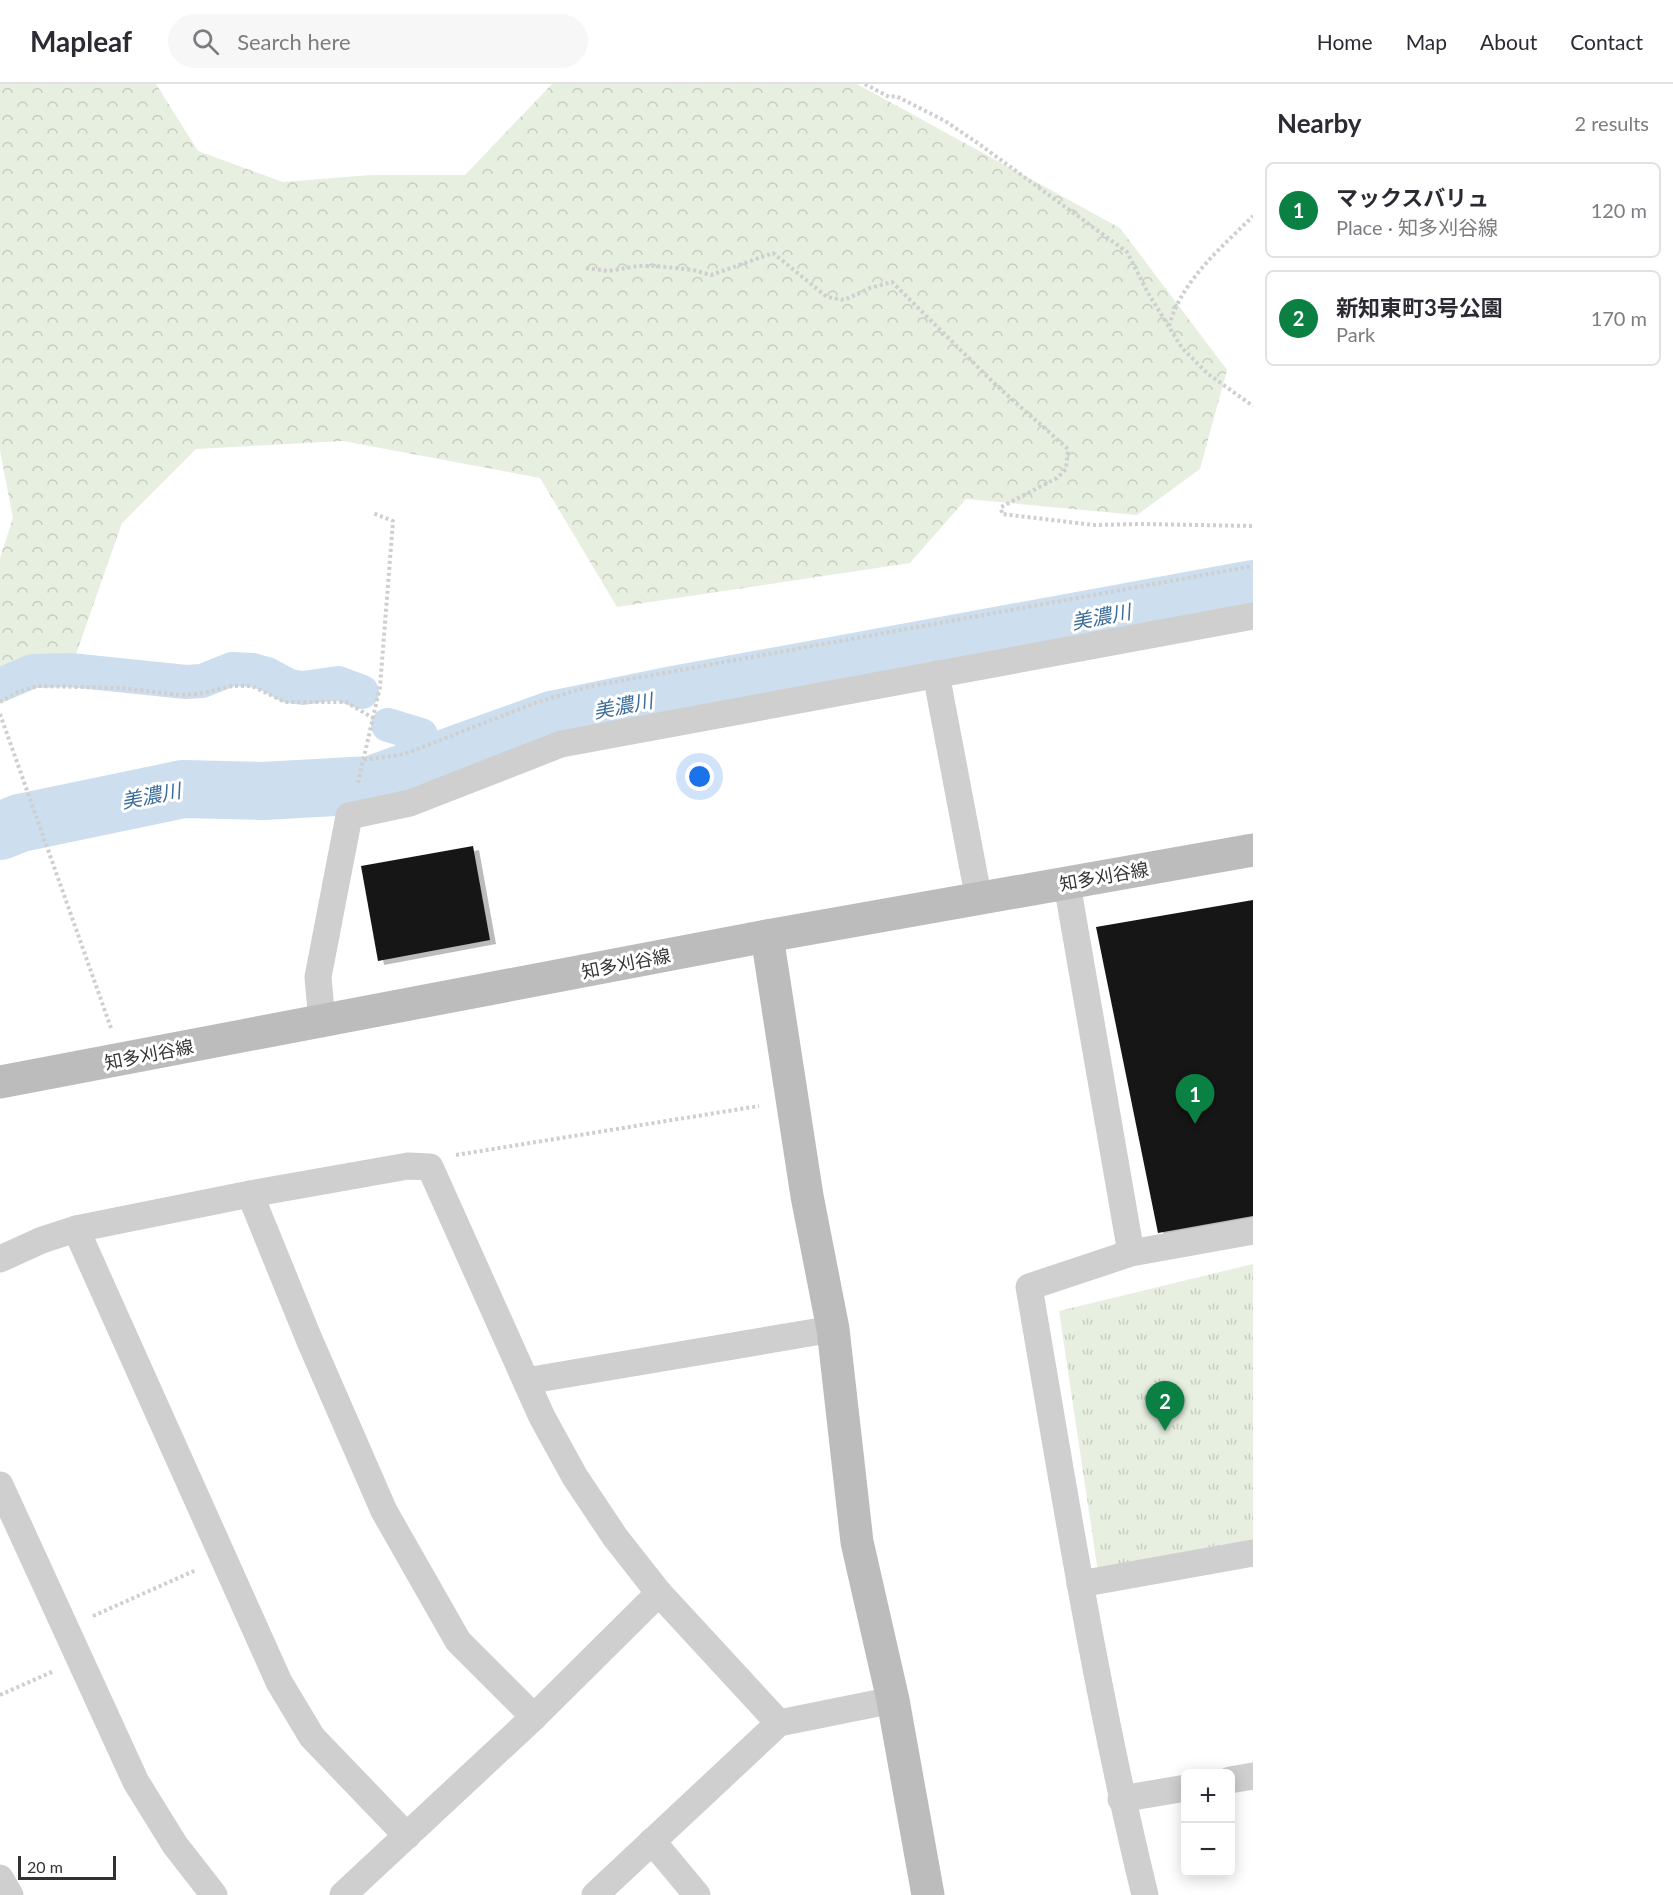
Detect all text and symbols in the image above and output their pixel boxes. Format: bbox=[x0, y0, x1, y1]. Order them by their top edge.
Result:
search box bbox=[168, 14, 588, 68]
text: Mapleaf bbox=[30, 24, 132, 58]
icon: search bbox=[189, 25, 222, 58]
text: Search here bbox=[237, 28, 351, 55]
text: Home bbox=[1317, 29, 1373, 54]
text: Map bbox=[1406, 29, 1447, 54]
text: About bbox=[1480, 29, 1537, 54]
text: Contact bbox=[1570, 29, 1643, 54]
text: Nearby bbox=[1277, 107, 1362, 139]
text: 2 results bbox=[1574, 111, 1649, 135]
text: マックスバリュ bbox=[1336, 184, 1489, 211]
text: 1 bbox=[1293, 198, 1304, 222]
text: 120 m bbox=[1591, 198, 1647, 222]
text: Place · 知多刈谷線 bbox=[1336, 215, 1498, 239]
text: 新知東町3号公園 bbox=[1336, 294, 1503, 321]
text: 2 bbox=[1293, 306, 1304, 330]
text: 170 m bbox=[1591, 306, 1647, 330]
text: Park bbox=[1336, 322, 1375, 346]
water label: 美濃川 bbox=[1069, 598, 1135, 634]
water label: 美濃川 bbox=[591, 687, 657, 723]
your location bbox=[685, 762, 714, 791]
water label: 美濃川 bbox=[119, 777, 185, 813]
street label: 知多刈谷線 bbox=[1058, 857, 1150, 895]
street label: 知多刈谷線 bbox=[580, 944, 672, 982]
street label: 知多刈谷線 bbox=[103, 1035, 195, 1073]
pin: 1 bbox=[1176, 1074, 1214, 1124]
pin: 2 bbox=[1146, 1382, 1184, 1431]
map controls bbox=[1181, 1769, 1235, 1877]
button: + bbox=[1181, 1769, 1235, 1823]
button: − bbox=[1181, 1823, 1235, 1877]
scale bar bbox=[18, 1853, 116, 1880]
text: 20 m bbox=[27, 1857, 63, 1876]

